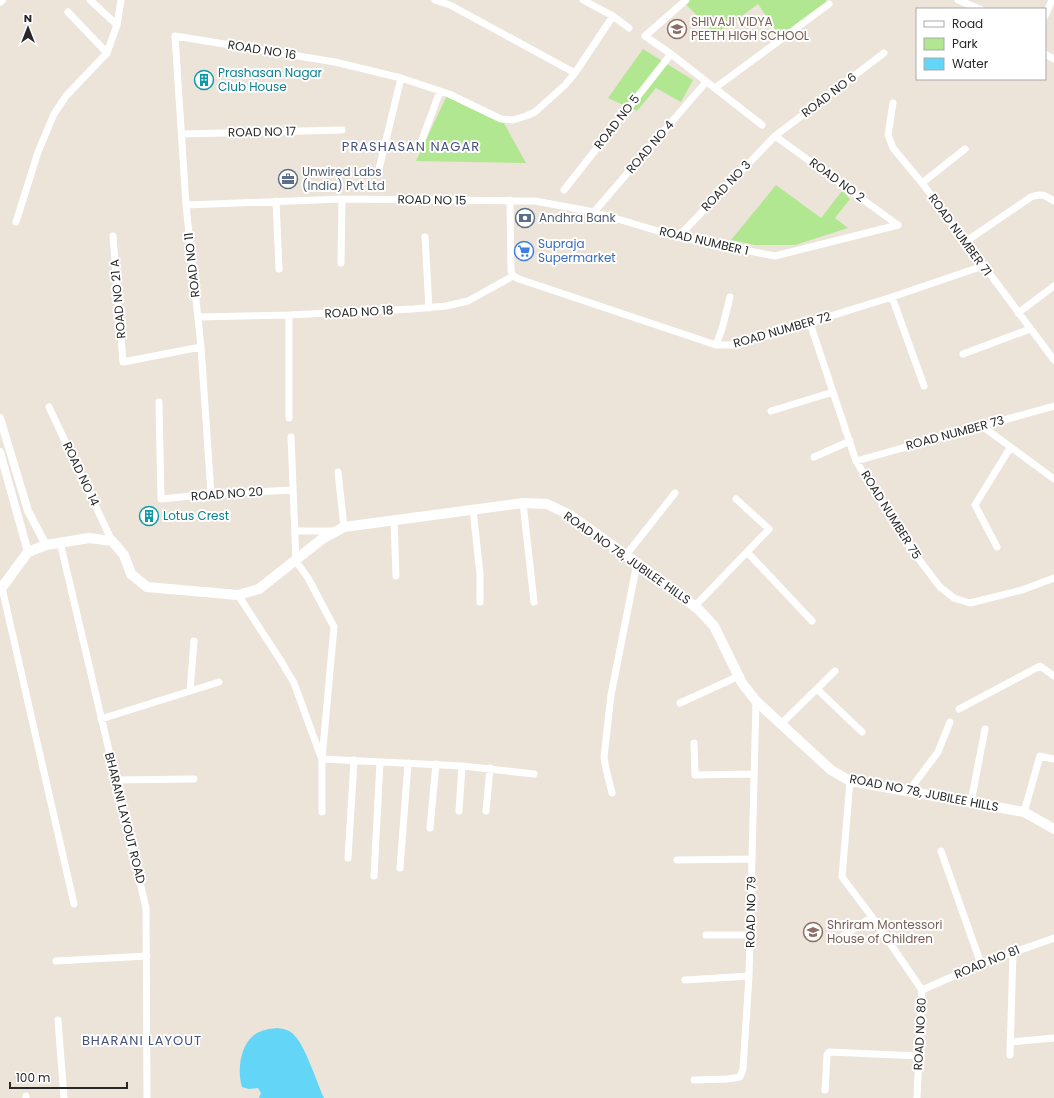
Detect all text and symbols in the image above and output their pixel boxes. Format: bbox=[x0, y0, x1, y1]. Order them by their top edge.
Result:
north arrow bbox=[8, 8, 48, 48]
legend bbox=[916, 8, 1046, 80]
text: N bbox=[24, 10, 32, 26]
place label: SHIVAJI VIDYA PEETH HIGH SCHOOL bbox=[691, 13, 809, 44]
text: Road bbox=[952, 15, 983, 32]
school or university icon: SHIVAJI VIDYA PEETH HIGH SCHOOL bbox=[666, 18, 688, 40]
text: Park bbox=[952, 35, 979, 52]
street label: ROAD NO 16 bbox=[227, 36, 298, 63]
text: Water bbox=[952, 55, 989, 72]
place label: Prashasan Nagar Club House bbox=[218, 64, 323, 95]
street label: ROAD NO 6 bbox=[798, 68, 860, 121]
building icon: Prashasan Nagar Club House bbox=[193, 69, 215, 91]
street label: ROAD NO 5 bbox=[590, 91, 643, 153]
street label: ROAD NO 4 bbox=[622, 116, 678, 177]
street label: ROAD NO 17 bbox=[228, 122, 297, 141]
district label: PRASHASAN NAGAR bbox=[342, 137, 480, 156]
street label: ROAD NO 2 bbox=[806, 154, 868, 205]
street label: ROAD NO 3 bbox=[697, 156, 754, 215]
place label: Unwired Labs (India) Pvt Ltd bbox=[302, 163, 385, 194]
office icon: Unwired Labs (India) Pvt Ltd bbox=[277, 168, 299, 190]
street label: ROAD NO 15 bbox=[397, 190, 467, 209]
street label: ROAD NUMBER 71 bbox=[925, 190, 996, 279]
bank icon: Andhra Bank bbox=[514, 207, 536, 229]
place label: Andhra Bank bbox=[539, 209, 617, 226]
street label: ROAD NUMBER 1 bbox=[658, 222, 750, 259]
street label: ROAD NO 11 bbox=[180, 232, 203, 298]
place label: Supraja Supermarket bbox=[538, 235, 616, 266]
supermarket icon: Supraja Supermarket bbox=[513, 240, 535, 262]
street label: ROAD NO 21 A bbox=[106, 259, 129, 339]
street label: ROAD NO 18 bbox=[324, 301, 394, 322]
street label: ROAD NUMBER 72 bbox=[731, 307, 833, 352]
street label: ROAD NUMBER 73 bbox=[904, 411, 1006, 454]
street label: ROAD NO 14 bbox=[59, 439, 104, 509]
street label: ROAD NUMBER 75 bbox=[857, 467, 926, 562]
street label: ROAD NO 20 bbox=[190, 483, 263, 504]
building icon: Lotus Crest bbox=[138, 505, 160, 527]
place label: Lotus Crest bbox=[163, 507, 229, 524]
street label: ROAD NO 78, JUBILEE HILLS bbox=[560, 507, 694, 608]
street label: BHARANI LAYOUT ROAD bbox=[101, 751, 150, 885]
street label: ROAD NO 78, JUBILEE HILLS bbox=[848, 770, 1000, 815]
street label: ROAD NO 79 bbox=[741, 876, 760, 948]
place label: Shriram Montessori House of Children bbox=[827, 916, 942, 947]
school or university icon: Shriram Montessori House of Children bbox=[802, 921, 824, 943]
street label: ROAD NO 81 bbox=[952, 941, 1022, 982]
street label: ROAD NO 80 bbox=[909, 997, 930, 1071]
district label: BHARANI LAYOUT bbox=[82, 1031, 202, 1050]
scale bar bbox=[10, 1064, 127, 1090]
text: 100 m bbox=[16, 1069, 50, 1086]

